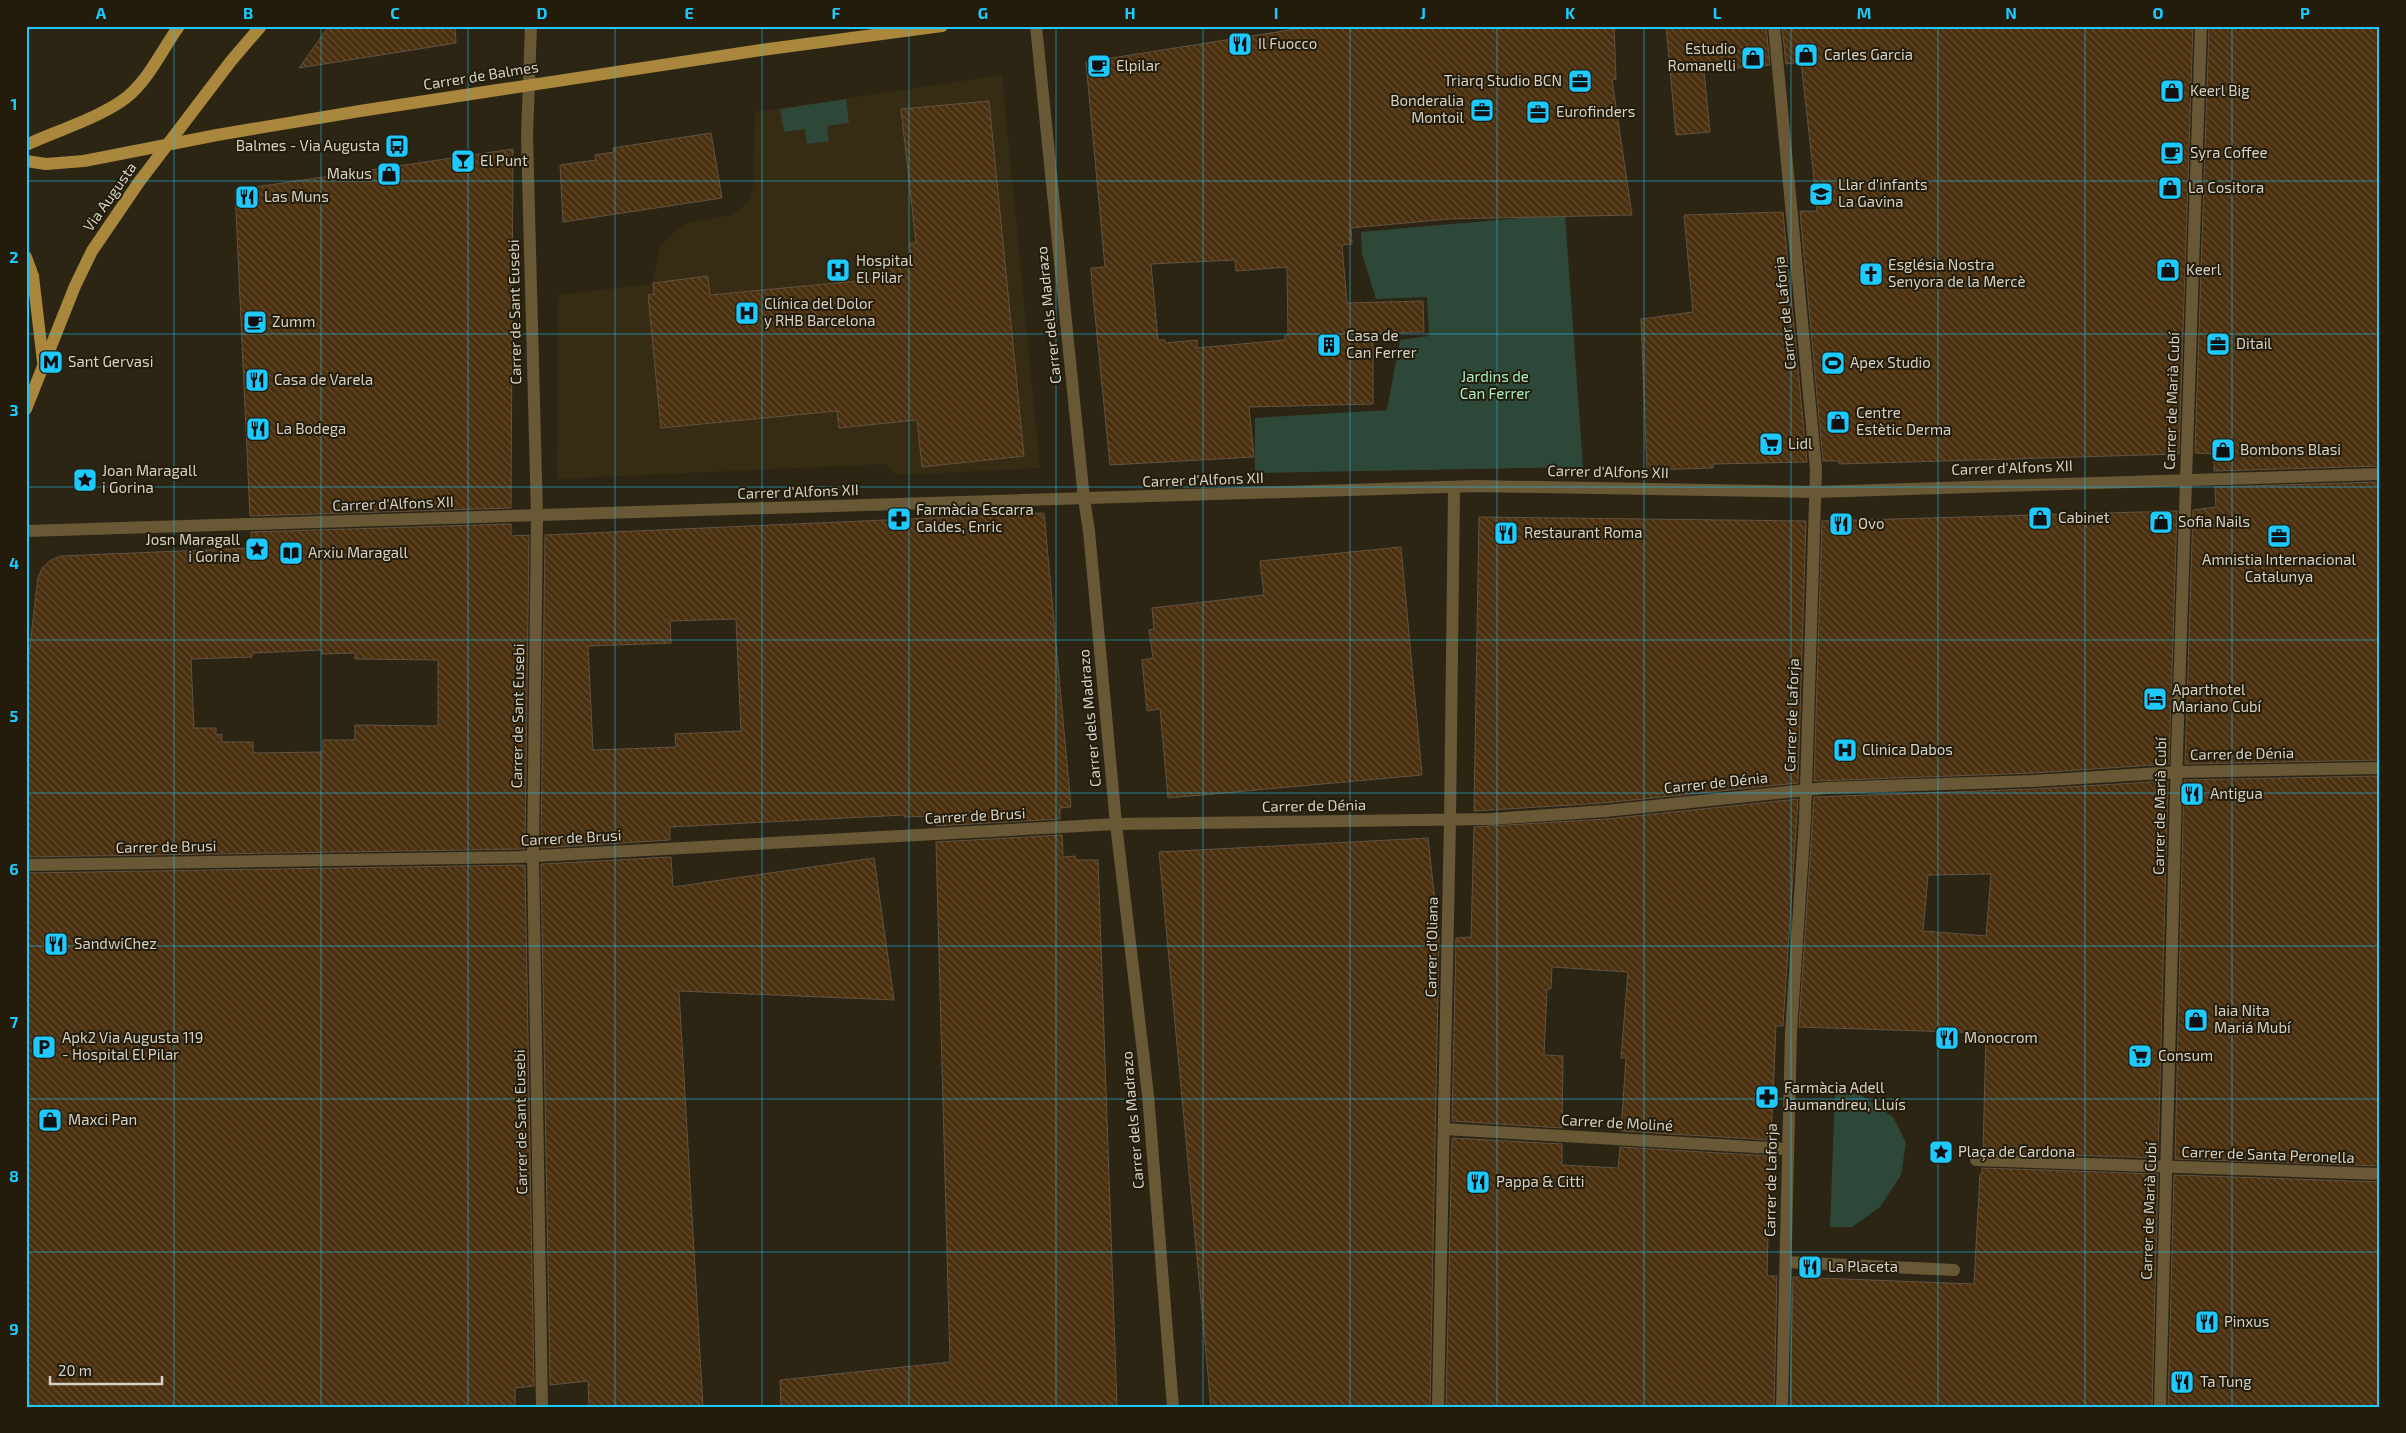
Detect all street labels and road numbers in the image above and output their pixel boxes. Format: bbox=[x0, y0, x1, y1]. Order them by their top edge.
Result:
street label: Carrer de Balmes bbox=[422, 57, 540, 93]
street label: Via Augusta bbox=[79, 158, 140, 235]
street label: Carrer de Sant Eusebi bbox=[504, 239, 524, 385]
street label: Carrer dels Madrazo bbox=[1032, 245, 1064, 385]
street label: Carrer de Laforja bbox=[1769, 255, 1800, 371]
street label: Carrer de Marià Cubí bbox=[2160, 331, 2182, 470]
street label: Carrer d'Alfons XII bbox=[1951, 456, 2073, 478]
street label: Carrer d'Alfons XII bbox=[1547, 461, 1669, 481]
street label: Carrer d'Alfons XII bbox=[1142, 468, 1264, 490]
street label: Carrer d'Alfons XII bbox=[737, 480, 859, 502]
street label: Carrer d'Alfons XII bbox=[332, 492, 454, 514]
street label: Carrer de Sant Eusebi bbox=[507, 643, 527, 789]
street label: Carrer dels Madrazo bbox=[1074, 648, 1104, 788]
street label: Carrer de Laforja bbox=[1780, 658, 1803, 772]
street label: Carrer de Marià Cubí bbox=[2149, 736, 2169, 875]
street label: Carrer de Dénia bbox=[2190, 743, 2294, 763]
street label: Carrer de Dénia bbox=[1663, 768, 1769, 796]
street label: Carrer de Dénia bbox=[1262, 795, 1366, 815]
street label: Carrer de Brusi bbox=[924, 803, 1026, 827]
street label: Carrer de Brusi bbox=[520, 825, 622, 849]
street label: Carrer de Brusi bbox=[115, 836, 217, 856]
street label: Carrer d'Oliana bbox=[1421, 896, 1441, 998]
street label: Carrer de Sant Eusebi bbox=[510, 1049, 530, 1195]
street label: Carrer dels Madrazo bbox=[1117, 1050, 1147, 1190]
street label: Carrer de Moliné bbox=[1560, 1110, 1674, 1134]
street label: Carrer de Laforja bbox=[1760, 1123, 1781, 1237]
street label: Carrer de Marià Cubí bbox=[2137, 1141, 2159, 1280]
street label: Carrer de Santa Peronella bbox=[2181, 1142, 2355, 1166]

